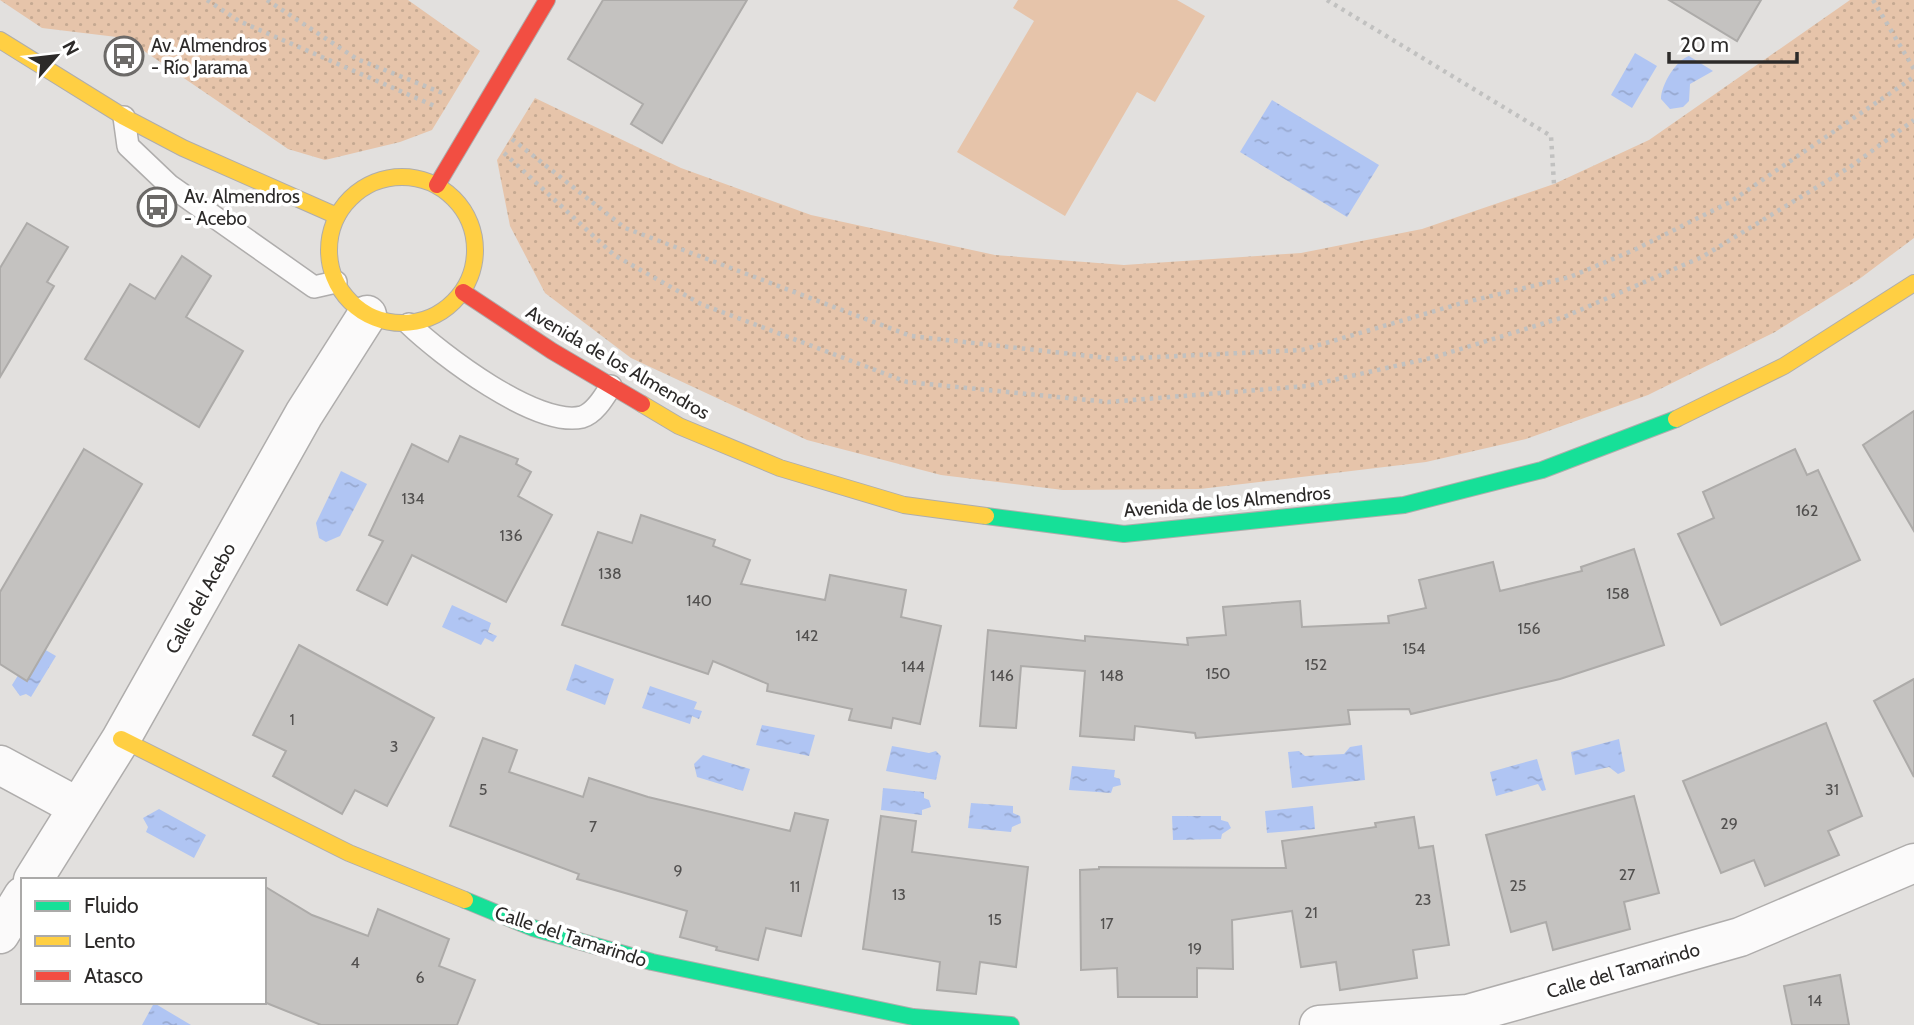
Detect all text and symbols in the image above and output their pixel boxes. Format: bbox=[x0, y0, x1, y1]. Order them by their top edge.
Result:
north arrow bbox=[21, 21, 91, 91]
scale bar bbox=[1669, 21, 1797, 65]
text: 20 m bbox=[1680, 32, 1729, 57]
place label: Av. Almendros - Río Jarama bbox=[151, 34, 267, 79]
bus stop icon: Av. Almendros - Río Jarama bbox=[103, 35, 145, 77]
text: N bbox=[57, 37, 84, 60]
place label: Av. Almendros - Acebo bbox=[184, 185, 300, 230]
bus stop icon: Av. Almendros - Acebo bbox=[136, 186, 178, 228]
street label: Avenida de los Almendros bbox=[522, 301, 714, 424]
street label: Avenida de los Almendros bbox=[1123, 481, 1332, 522]
house number: 134 bbox=[401, 489, 425, 508]
house number: 162 bbox=[1796, 501, 1818, 520]
house number: 136 bbox=[500, 526, 522, 545]
street label: Calle del Acebo bbox=[160, 539, 240, 658]
house number: 138 bbox=[598, 564, 622, 583]
house number: 158 bbox=[1606, 584, 1630, 603]
house number: 140 bbox=[686, 591, 712, 610]
house number: 156 bbox=[1518, 619, 1540, 638]
house number: 142 bbox=[796, 626, 818, 645]
house number: 154 bbox=[1402, 639, 1426, 658]
house number: 152 bbox=[1305, 655, 1327, 674]
house number: 144 bbox=[901, 657, 925, 676]
house number: 150 bbox=[1205, 664, 1231, 683]
house number: 146 bbox=[990, 666, 1014, 685]
house number: 148 bbox=[1100, 666, 1124, 685]
house number: 1 bbox=[289, 710, 295, 729]
house number: 3 bbox=[390, 737, 398, 756]
house number: 5 bbox=[479, 780, 487, 799]
house number: 31 bbox=[1825, 780, 1839, 799]
house number: 29 bbox=[1720, 814, 1738, 833]
house number: 7 bbox=[589, 817, 597, 836]
house number: 9 bbox=[673, 861, 683, 880]
house number: 27 bbox=[1619, 865, 1635, 884]
house number: 25 bbox=[1509, 876, 1527, 895]
house number: 11 bbox=[790, 877, 800, 896]
legend bbox=[21, 878, 266, 1004]
house number: 13 bbox=[892, 885, 906, 904]
house number: 23 bbox=[1414, 890, 1432, 909]
text: Fluido bbox=[84, 893, 139, 918]
street label: Calle del Tamarindo bbox=[492, 901, 650, 972]
house number: 21 bbox=[1304, 903, 1318, 922]
house number: 15 bbox=[988, 910, 1002, 929]
house number: 17 bbox=[1100, 914, 1114, 933]
text: Lento bbox=[84, 928, 135, 953]
street label: Calle del Tamarindo bbox=[1544, 938, 1702, 1003]
house number: 19 bbox=[1188, 939, 1202, 958]
house number: 4 bbox=[350, 953, 360, 972]
text: Atasco bbox=[84, 963, 143, 988]
house number: 6 bbox=[415, 968, 425, 987]
house number: 14 bbox=[1808, 991, 1822, 1010]

